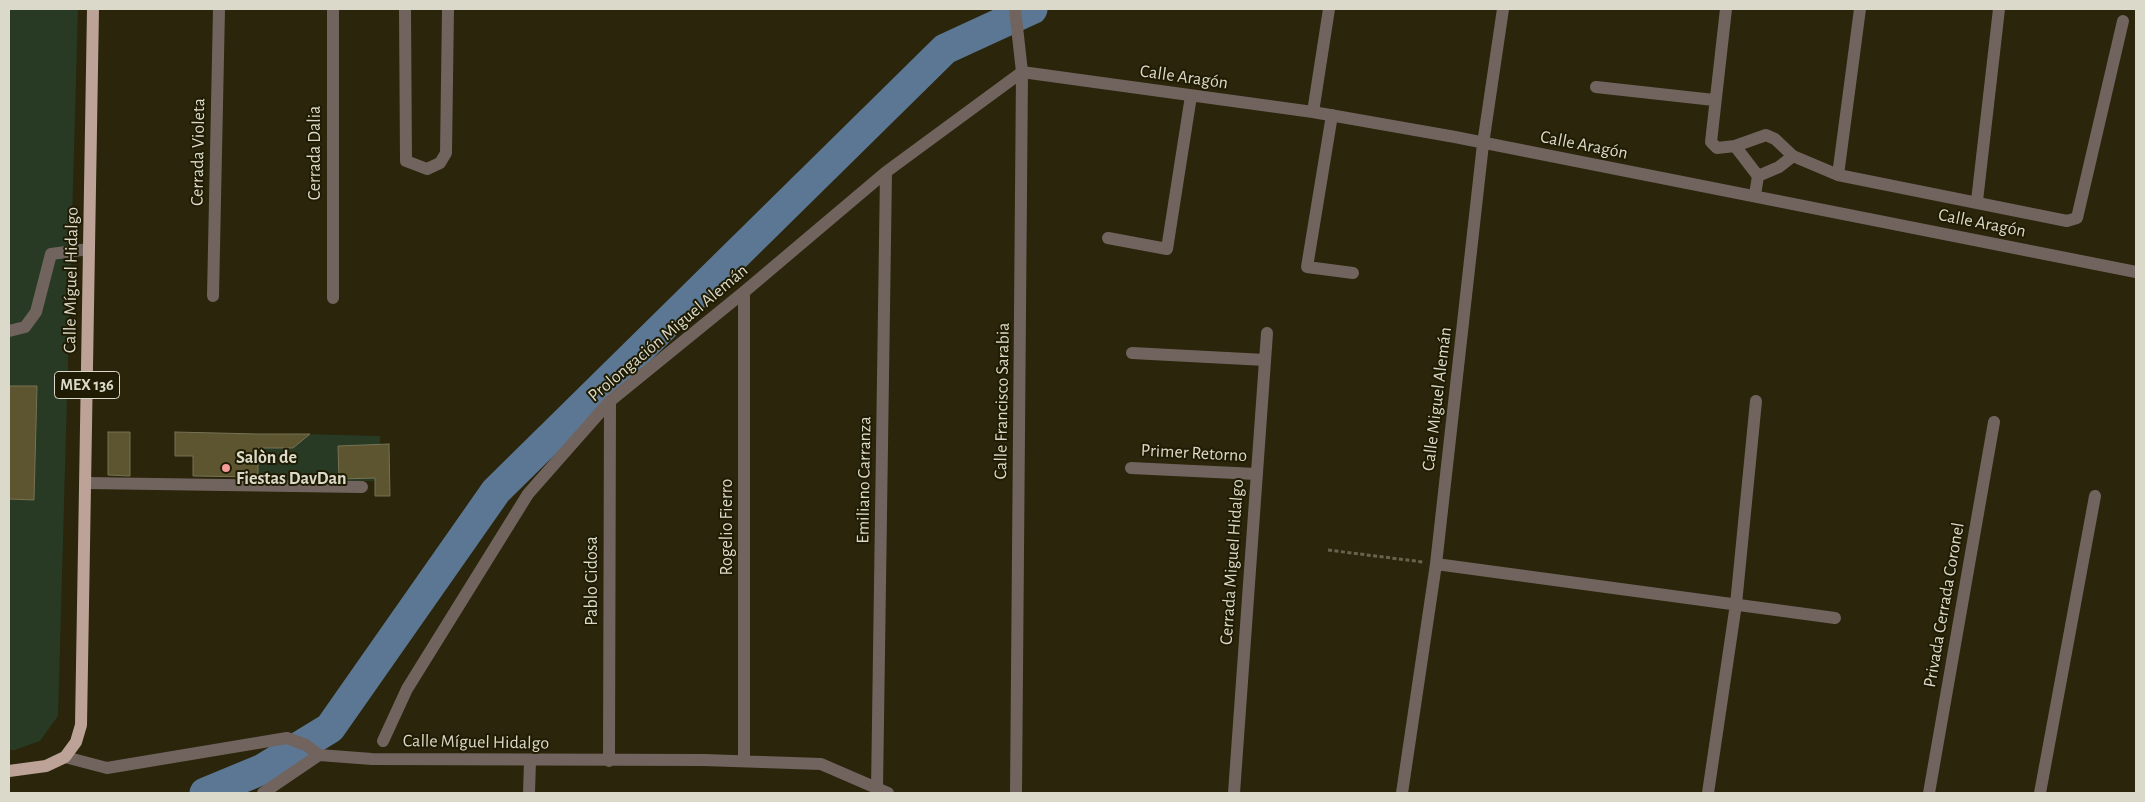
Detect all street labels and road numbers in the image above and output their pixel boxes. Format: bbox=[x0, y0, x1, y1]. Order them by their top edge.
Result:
street label: Calle Aragón bbox=[1139, 60, 1229, 94]
street label: Cerrada Violeta bbox=[186, 98, 210, 206]
street label: Cerrada Dalia bbox=[304, 106, 326, 200]
street label: Calle Aragón bbox=[1538, 126, 1630, 164]
street label: Calle Aragón bbox=[1936, 204, 2028, 242]
street label: Calle Míguel Hidalgo bbox=[59, 207, 83, 353]
street label: Prolongación Miguel Alemán bbox=[584, 260, 752, 406]
street label: Calle Francisco Sarabia bbox=[990, 322, 1014, 480]
street label: Calle Miguel Alemán bbox=[1417, 326, 1457, 472]
road number: MEX 136 bbox=[54, 372, 120, 398]
street label: Emiliano Carranza bbox=[852, 416, 876, 544]
street label: Primer Retorno bbox=[1140, 439, 1248, 467]
street label: Cerrada Miguel Hidalgo bbox=[1215, 478, 1249, 646]
street label: Rogelio Fierro bbox=[716, 479, 738, 575]
street label: Privada Cerrada Coronel bbox=[1919, 521, 1969, 689]
street label: Pablo Cidosa bbox=[581, 536, 603, 626]
street label: Calle Míguel Hidalgo bbox=[403, 730, 549, 754]

